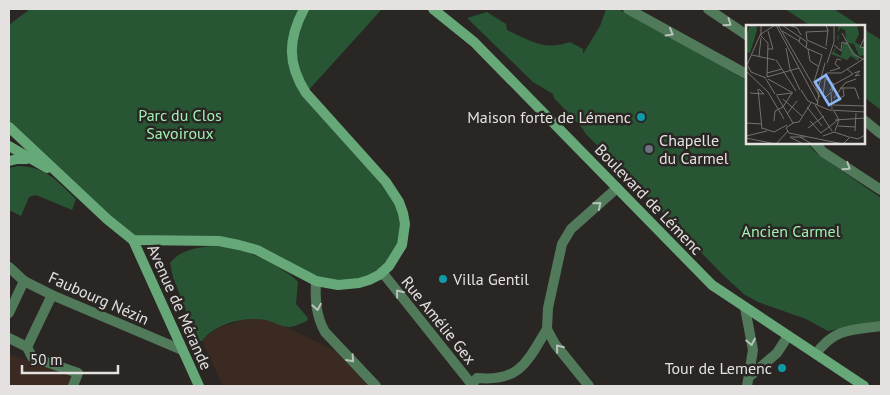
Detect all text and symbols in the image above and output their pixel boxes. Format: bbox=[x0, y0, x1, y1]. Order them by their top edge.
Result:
one-way arrow bbox=[722, 17, 731, 26]
inset map bbox=[746, 25, 865, 144]
one-way arrow bbox=[665, 27, 674, 37]
park label: Parc du Clos Savoiroux bbox=[138, 105, 222, 143]
place label: Maison forte de Lémenc bbox=[467, 107, 631, 127]
marker: Maison forte de Lémenc bbox=[635, 111, 647, 123]
place label: Chapelle du Carmel bbox=[659, 130, 729, 168]
street label: Boulevard de Lémenc bbox=[591, 139, 707, 259]
marker: Chapelle du Carmel bbox=[643, 143, 655, 155]
one-way arrow bbox=[842, 161, 851, 171]
one-way arrow bbox=[592, 202, 601, 211]
park label: Ancien Carmel bbox=[742, 221, 841, 241]
street label: Avenue de Mérande bbox=[143, 241, 217, 373]
street label: Faubourg Nézin bbox=[46, 267, 152, 329]
place label: Villa Gentil bbox=[452, 269, 529, 289]
street label: Rue Amélie Gex bbox=[397, 272, 481, 368]
marker: Villa Gentil bbox=[437, 273, 449, 285]
one-way arrow bbox=[396, 290, 404, 299]
one-way arrow bbox=[311, 303, 322, 312]
one-way arrow bbox=[746, 338, 756, 347]
scale bar bbox=[22, 342, 119, 374]
one-way arrow bbox=[556, 345, 564, 354]
text: 50 m bbox=[30, 350, 63, 369]
one-way arrow bbox=[345, 353, 354, 362]
place label: Tour de Lemenc bbox=[665, 358, 772, 378]
marker: Tour de Lemenc bbox=[776, 362, 788, 374]

